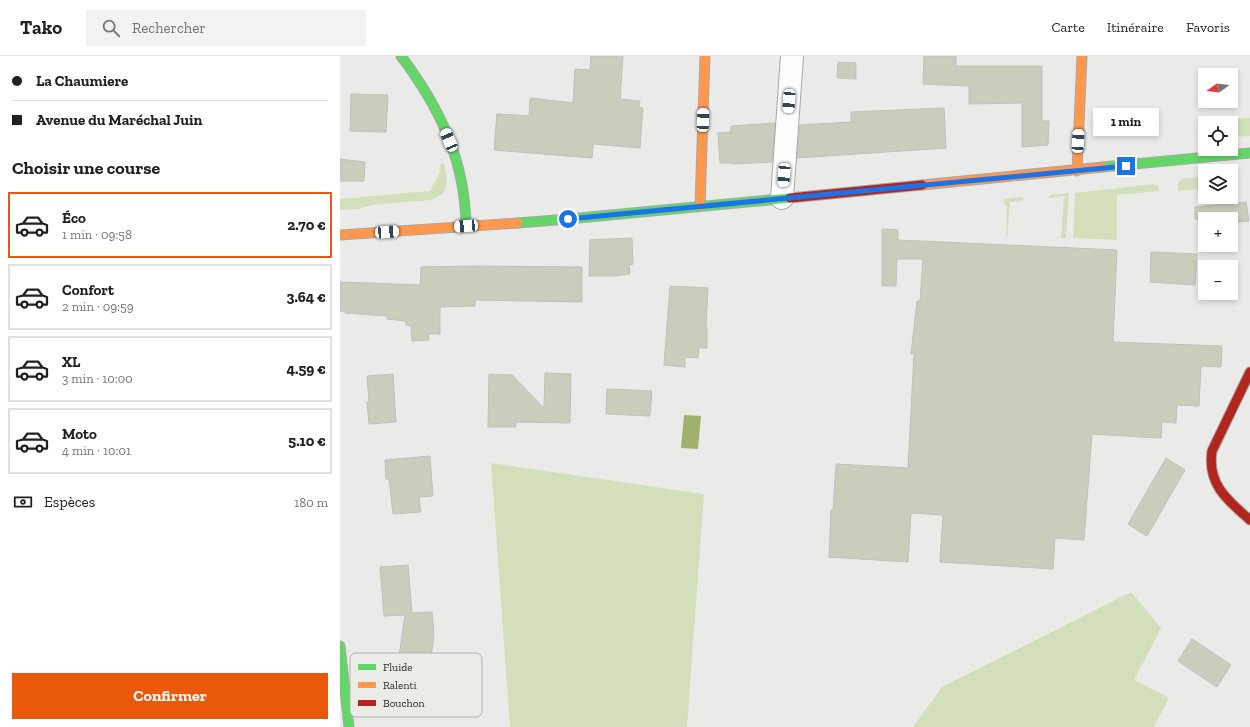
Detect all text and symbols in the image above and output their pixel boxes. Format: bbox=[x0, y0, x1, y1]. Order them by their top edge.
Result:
search box bbox=[86, 10, 366, 46]
text: Tako bbox=[20, 16, 62, 39]
icon: search bbox=[100, 17, 122, 39]
text: Rechercher bbox=[132, 19, 206, 37]
text: Carte bbox=[1051, 19, 1085, 36]
text: Itinéraire bbox=[1107, 19, 1164, 36]
text: Favoris bbox=[1186, 19, 1230, 36]
north arrow bbox=[1198, 68, 1238, 108]
map controls bbox=[1198, 68, 1238, 300]
text: La Chaumiere bbox=[36, 72, 128, 90]
car bbox=[782, 89, 796, 113]
car bbox=[697, 108, 709, 132]
callout: 1 min bbox=[1093, 108, 1159, 136]
text: Avenue du Maréchal Juin bbox=[36, 111, 202, 129]
text: 1 min bbox=[1111, 114, 1141, 129]
button: locate bbox=[1198, 116, 1238, 156]
car bbox=[439, 127, 459, 153]
car bbox=[1071, 129, 1085, 153]
text: Choisir une course bbox=[12, 157, 160, 179]
route end bbox=[1117, 157, 1135, 175]
car bbox=[777, 163, 791, 187]
button: layers bbox=[1198, 164, 1238, 204]
icon: car bbox=[14, 207, 50, 243]
text: Éco bbox=[62, 209, 86, 227]
route start bbox=[559, 210, 577, 228]
button: + bbox=[1198, 212, 1238, 252]
text: 2.70 € bbox=[287, 216, 326, 234]
car bbox=[454, 219, 478, 233]
car bbox=[375, 225, 399, 239]
text: 1 min · 09:58 bbox=[62, 227, 132, 242]
button: − bbox=[1198, 260, 1238, 300]
icon: car bbox=[14, 279, 50, 315]
text: Confort bbox=[62, 281, 114, 299]
text: 3.64 € bbox=[287, 288, 326, 306]
text: 2 min · 09:59 bbox=[62, 299, 134, 314]
icon: car bbox=[14, 351, 50, 387]
text: XL bbox=[62, 353, 80, 371]
text: 4.59 € bbox=[286, 360, 326, 378]
text: 3 min · 10:00 bbox=[62, 371, 133, 386]
icon: car bbox=[14, 423, 50, 459]
text: Moto bbox=[62, 425, 97, 443]
text: 5.10 € bbox=[288, 432, 326, 450]
text: 4 min · 10:01 bbox=[62, 443, 131, 458]
icon: cash bbox=[12, 491, 34, 513]
text: Espèces bbox=[44, 493, 95, 511]
text: 180 m bbox=[294, 495, 328, 510]
legend bbox=[350, 653, 482, 717]
text: Fluide bbox=[383, 661, 413, 674]
button: Confirmer bbox=[12, 673, 328, 719]
text: Ralenti bbox=[383, 679, 417, 692]
text: Bouchon bbox=[383, 697, 425, 710]

